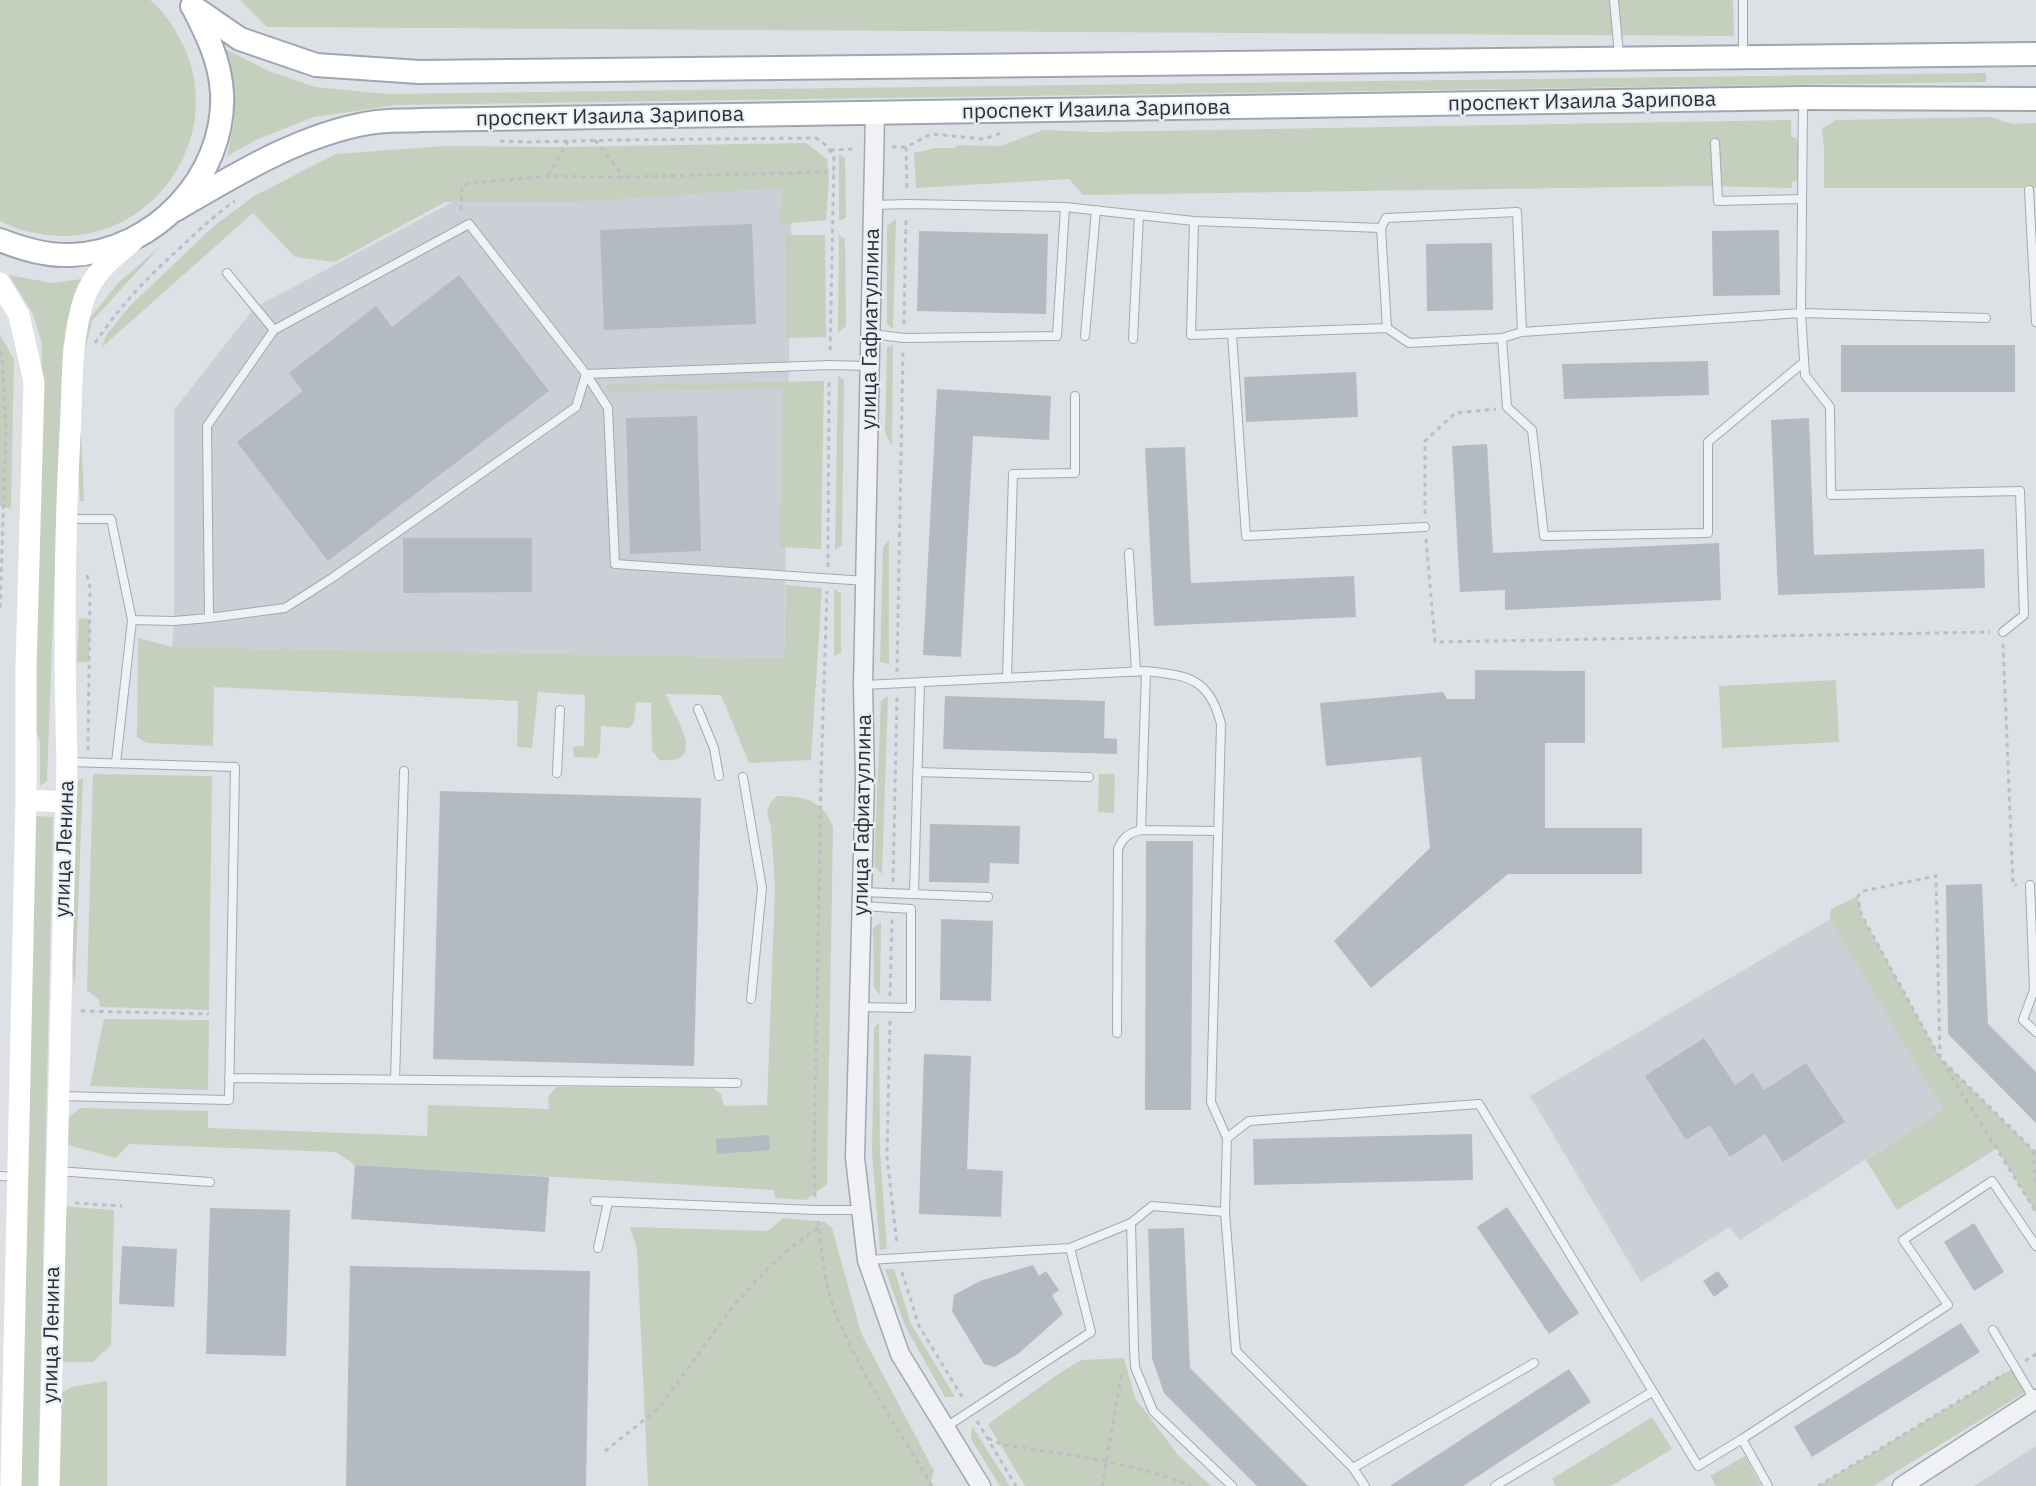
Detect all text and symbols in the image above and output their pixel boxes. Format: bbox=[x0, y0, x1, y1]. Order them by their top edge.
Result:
street label: проспект Изаила Зарипова bbox=[1448, 87, 1716, 117]
street label: проспект Изаила Зарипова bbox=[962, 95, 1230, 125]
street label: проспект Изаила Зарипова bbox=[476, 102, 744, 132]
street label: улица Гафиатуллина bbox=[857, 228, 885, 430]
street label: улица Гафиатуллина bbox=[849, 714, 877, 916]
street label: улица Ленина bbox=[50, 780, 80, 918]
street label: улица Ленина bbox=[38, 1266, 66, 1404]

